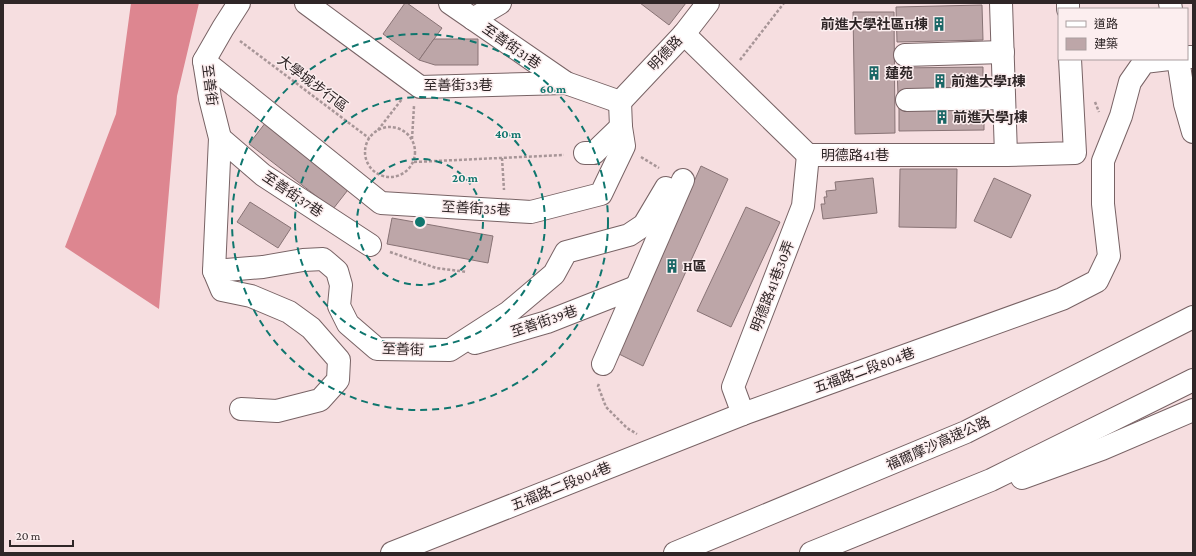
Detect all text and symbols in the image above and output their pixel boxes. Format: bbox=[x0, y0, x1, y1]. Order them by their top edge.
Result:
legend bbox=[1058, 8, 1188, 60]
place label: 前進大學社區H棟 bbox=[820, 16, 928, 32]
building icon: 前進大學社區H棟 bbox=[931, 16, 947, 32]
text: 道路 bbox=[1094, 17, 1118, 31]
street label: 至善街31巷 bbox=[480, 20, 544, 72]
street label: 明德路 bbox=[645, 32, 685, 74]
text: 建築 bbox=[1094, 37, 1118, 51]
street label: 大學城步行區 bbox=[275, 51, 351, 115]
street label: 至善街 bbox=[200, 63, 220, 107]
building icon: 蓮苑 bbox=[866, 65, 882, 81]
place label: 蓮苑 bbox=[885, 65, 913, 81]
building icon: 前進大學I棟 bbox=[932, 73, 948, 89]
place label: 前進大學I棟 bbox=[951, 73, 1026, 89]
street label: 至善街33巷 bbox=[423, 77, 493, 93]
text: 60 m bbox=[540, 82, 567, 96]
building icon: 前進大學J棟 bbox=[934, 109, 950, 125]
place label: 前進大學J棟 bbox=[953, 109, 1028, 125]
text: 40 m bbox=[495, 127, 522, 141]
street label: 明德路41巷 bbox=[821, 147, 889, 163]
street label: 至善街37巷 bbox=[260, 168, 326, 220]
text: 20 m bbox=[452, 171, 479, 185]
street label: 至善街35巷 bbox=[441, 198, 511, 218]
centre of rings bbox=[413, 215, 427, 229]
street label: 明德路41巷30弄 bbox=[747, 238, 797, 334]
building icon: H區 bbox=[664, 258, 680, 274]
place label: H區 bbox=[683, 258, 707, 274]
street label: 至善街39巷 bbox=[508, 302, 580, 340]
street label: 至善街 bbox=[382, 340, 424, 358]
street label: 五福路二段804巷 bbox=[811, 344, 917, 396]
street label: 福爾摩沙高速公路 bbox=[884, 413, 992, 473]
street label: 五福路二段804巷 bbox=[509, 459, 613, 513]
scale bar bbox=[10, 522, 73, 548]
text: 20 m bbox=[16, 529, 41, 543]

